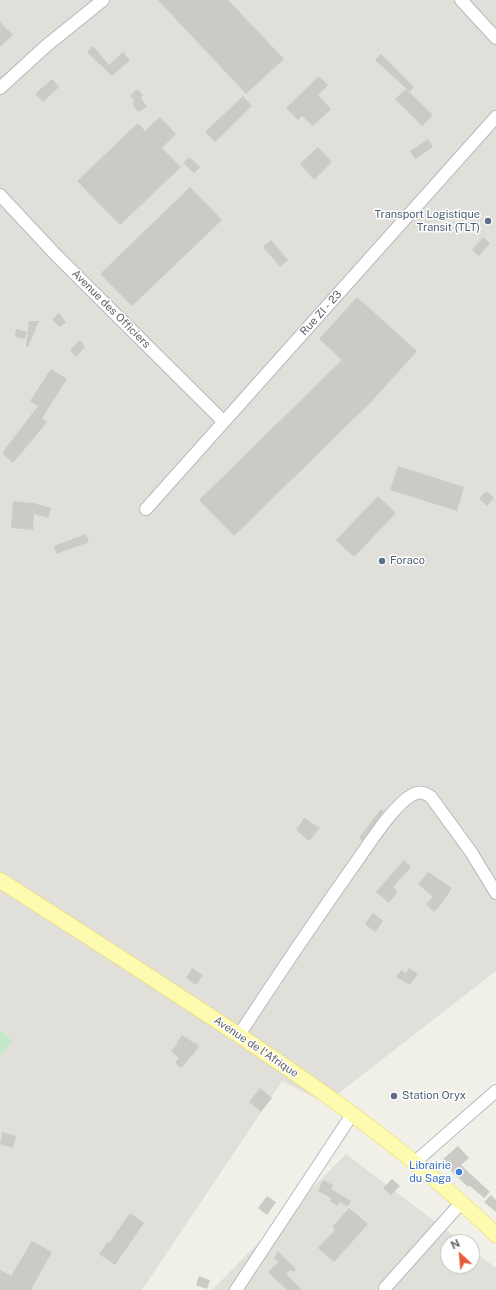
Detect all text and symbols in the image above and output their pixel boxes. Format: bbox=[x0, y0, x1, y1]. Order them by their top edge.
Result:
place label: Transport Logistique Transit (TLT) bbox=[374, 208, 480, 234]
marker: Transport Logistique Transit (TLT) bbox=[483, 216, 493, 226]
street label: Avenue des Officiers bbox=[69, 267, 153, 351]
street label: Rue ZI - 23 bbox=[297, 288, 345, 338]
place label: Foraco bbox=[390, 554, 425, 568]
marker: Foraco bbox=[377, 556, 387, 566]
street label: Avenue de l'Afrique bbox=[211, 1014, 301, 1080]
place label: Station Oryx bbox=[402, 1089, 466, 1103]
marker: Station Oryx bbox=[389, 1091, 399, 1101]
place label: Librairie du Saga bbox=[409, 1159, 451, 1185]
marker: Librairie du Saga bbox=[454, 1167, 464, 1177]
north arrow bbox=[440, 1234, 480, 1274]
text: N bbox=[449, 1237, 462, 1251]

